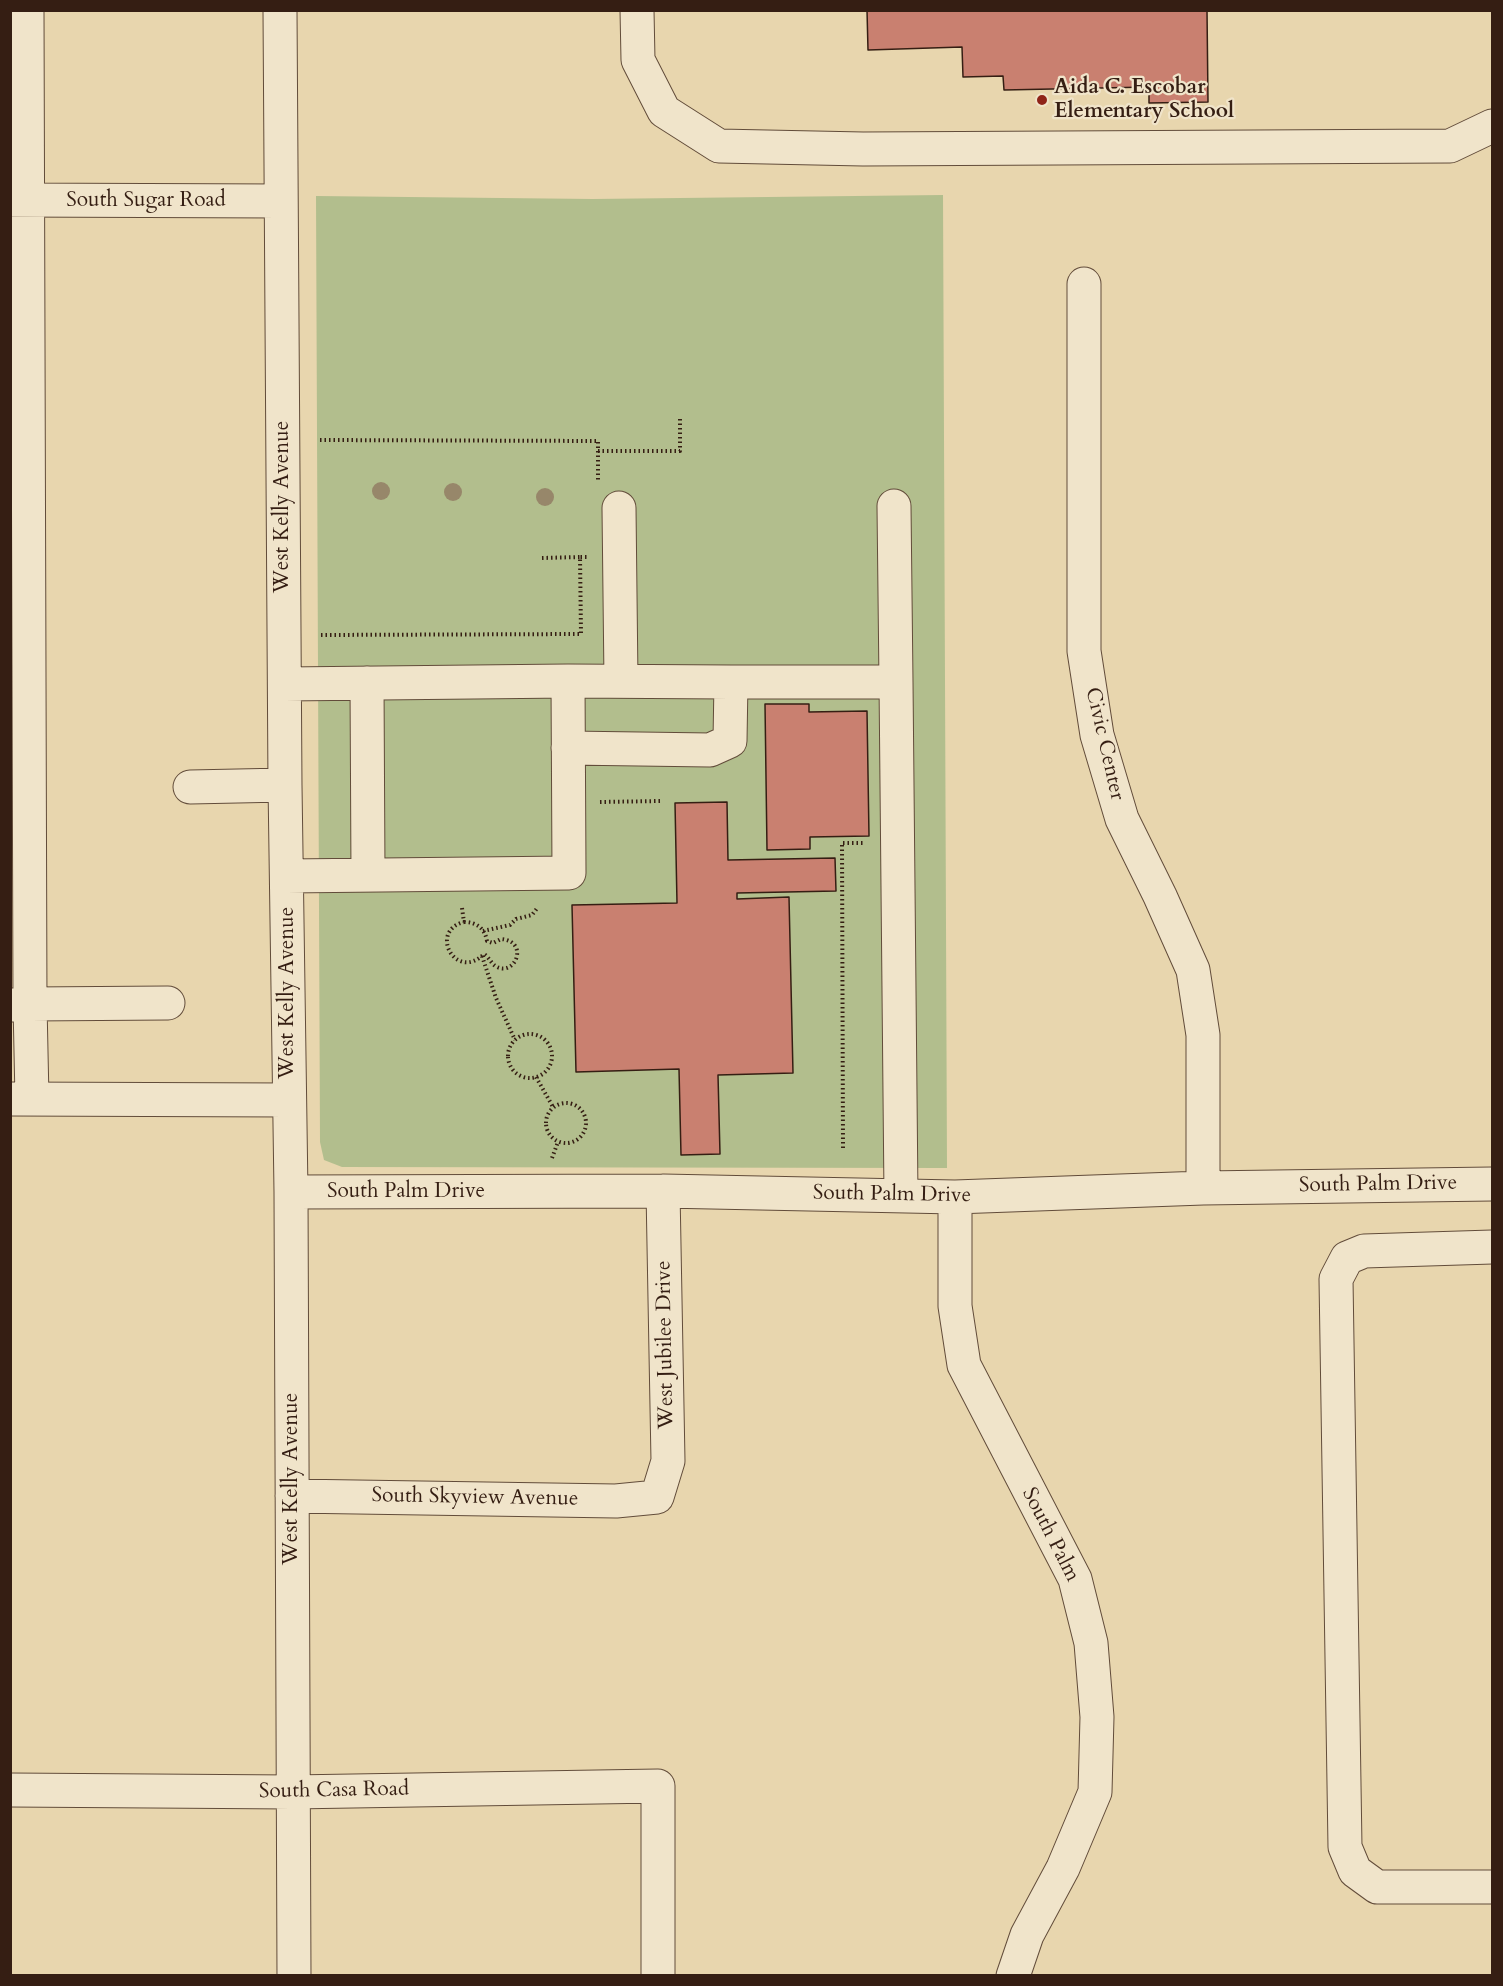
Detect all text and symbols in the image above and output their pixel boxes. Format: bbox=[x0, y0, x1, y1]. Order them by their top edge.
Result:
place label: Aida C. Escobar Elementary School bbox=[1054, 75, 1234, 125]
marker: Aida C. Escobar Elementary School bbox=[1035, 93, 1049, 107]
street label: South Sugar Road bbox=[66, 188, 226, 214]
street label: West Kelly Avenue bbox=[270, 421, 296, 593]
street label: Civic Center bbox=[1079, 685, 1129, 803]
street label: West Kelly Avenue bbox=[275, 907, 301, 1079]
street label: South Palm Drive bbox=[1299, 1171, 1457, 1199]
street label: South Palm Drive bbox=[327, 1179, 485, 1205]
street label: South Palm Drive bbox=[813, 1181, 971, 1209]
street label: West Jubilee Drive bbox=[652, 1260, 680, 1430]
street label: West Kelly Avenue bbox=[279, 1393, 305, 1565]
street label: South Skyview Avenue bbox=[371, 1484, 579, 1512]
street label: South Palm bbox=[1016, 1484, 1084, 1586]
street label: South Casa Road bbox=[259, 1777, 409, 1805]

